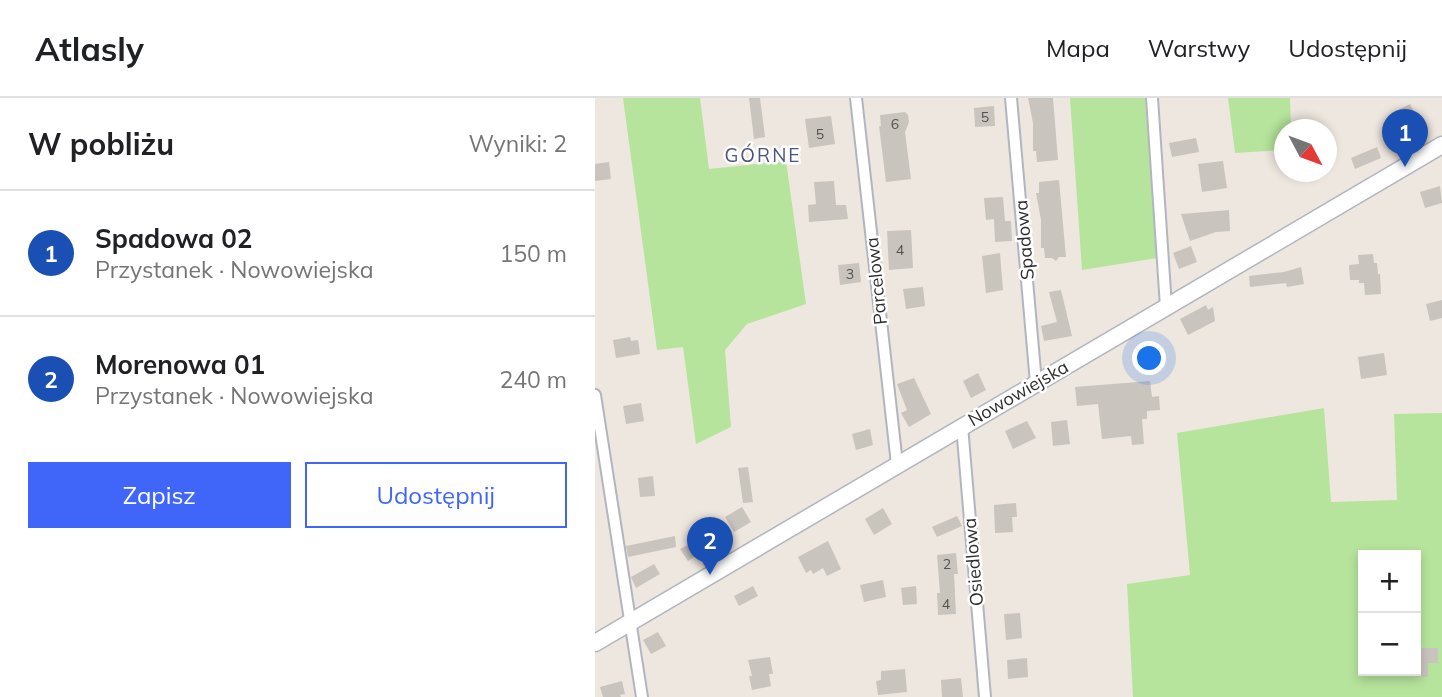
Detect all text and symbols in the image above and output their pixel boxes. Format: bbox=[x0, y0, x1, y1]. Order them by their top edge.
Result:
text: Atlasly bbox=[35, 28, 144, 69]
text: Mapa bbox=[1046, 33, 1110, 63]
text: Warstwy bbox=[1148, 33, 1250, 63]
text: Udostępnij bbox=[1288, 33, 1407, 63]
house number: 5 bbox=[981, 108, 989, 126]
pin: 1 bbox=[1382, 109, 1428, 167]
house number: 6 bbox=[891, 115, 899, 133]
north arrow bbox=[1274, 119, 1337, 182]
text: W pobliżu bbox=[28, 125, 174, 163]
house number: 5 bbox=[816, 125, 824, 143]
text: Wyniki: 2 bbox=[469, 129, 567, 158]
district label: GÓRNE bbox=[724, 143, 802, 167]
street label: Spadowa bbox=[1009, 199, 1039, 281]
text: Spadowa 02 bbox=[95, 222, 252, 255]
street label: Parcelowa bbox=[860, 236, 892, 326]
text: 1 bbox=[44, 239, 58, 268]
text: 150 m bbox=[499, 239, 567, 268]
house number: 4 bbox=[896, 241, 905, 259]
text: Przystanek · Nowowiejska bbox=[95, 255, 374, 284]
house number: 3 bbox=[846, 265, 854, 283]
your location bbox=[1132, 341, 1166, 375]
text: Morenowa 01 bbox=[95, 348, 265, 381]
street label: Nowowiejska bbox=[964, 355, 1072, 431]
text: 2 bbox=[44, 365, 58, 394]
text: 240 m bbox=[499, 365, 567, 394]
text: Przystanek · Nowowiejska bbox=[95, 381, 374, 410]
button: Zapisz bbox=[28, 462, 291, 528]
button: Udostępnij bbox=[305, 462, 567, 528]
pin: 2 bbox=[687, 517, 733, 575]
street label: Osiedlowa bbox=[958, 517, 988, 607]
map controls bbox=[1358, 550, 1421, 676]
button: + bbox=[1358, 550, 1421, 613]
house number: 2 bbox=[943, 555, 951, 573]
house number: 4 bbox=[942, 595, 951, 613]
button: − bbox=[1358, 613, 1421, 676]

